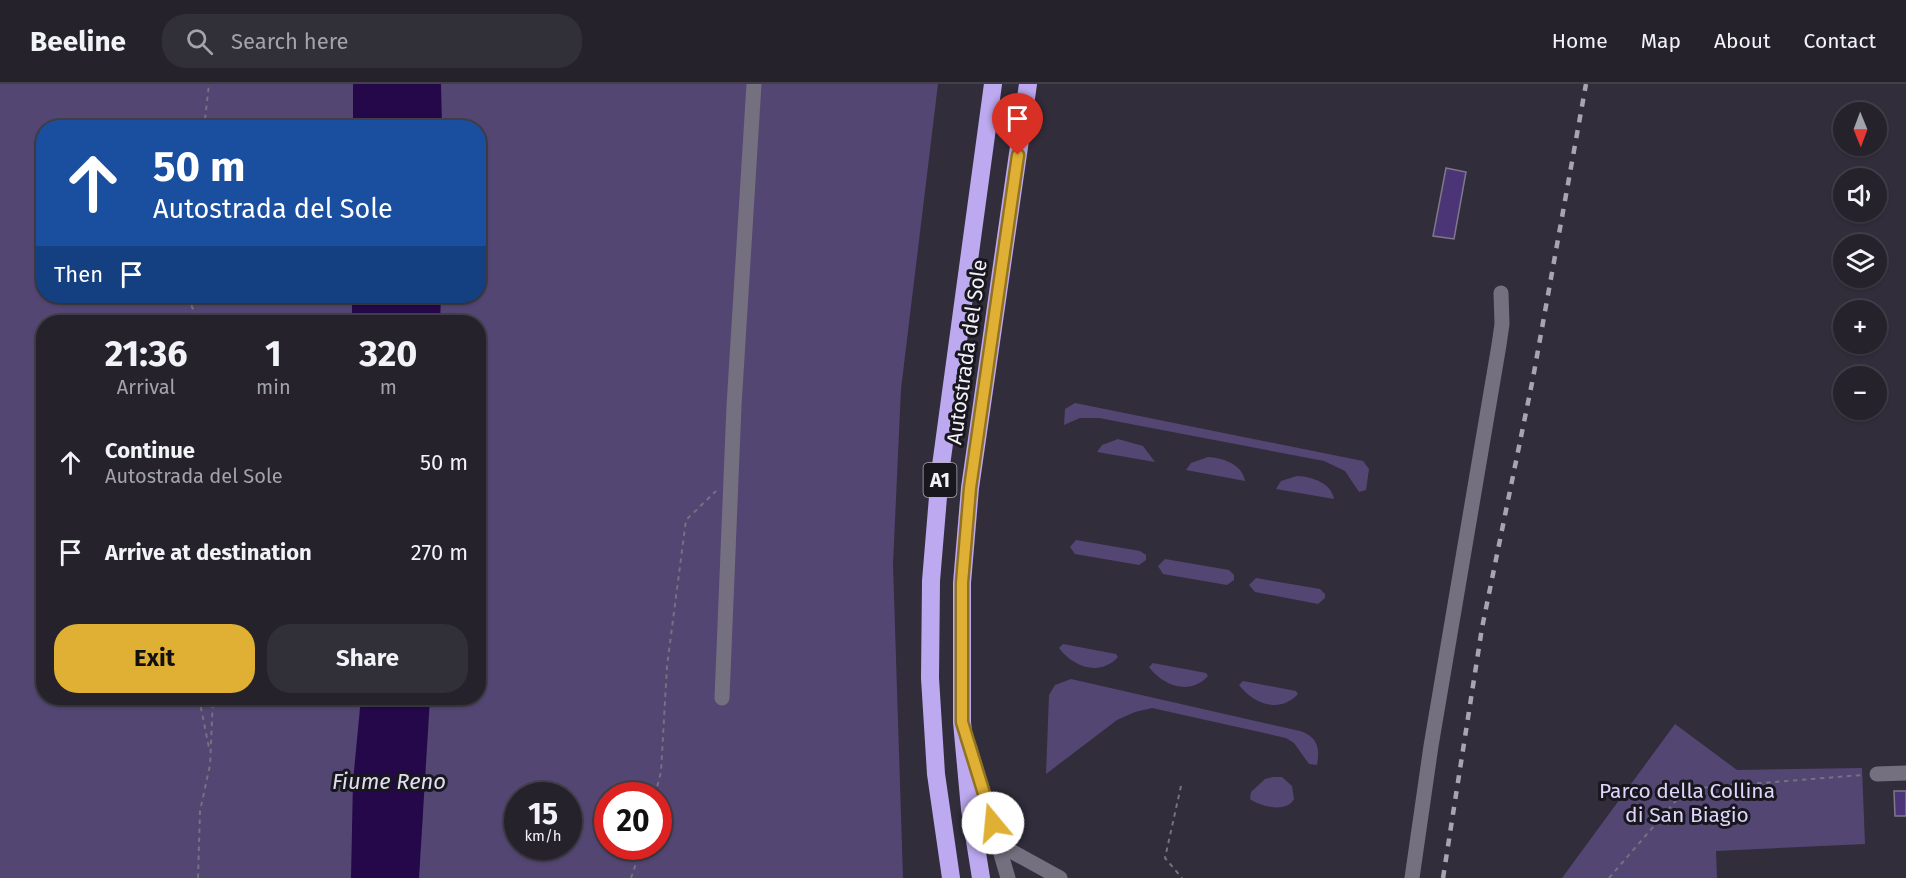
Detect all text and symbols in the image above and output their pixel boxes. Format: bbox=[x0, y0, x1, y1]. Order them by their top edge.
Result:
search box bbox=[162, 14, 582, 68]
text: Beeline bbox=[30, 25, 126, 58]
icon: search bbox=[183, 25, 216, 58]
text: Search here bbox=[231, 28, 349, 55]
text: Home bbox=[1552, 28, 1608, 54]
text: Map bbox=[1641, 28, 1681, 54]
text: About bbox=[1714, 28, 1771, 54]
text: Contact bbox=[1804, 28, 1876, 54]
pin bbox=[992, 93, 1043, 155]
icon: arrive bbox=[1001, 102, 1034, 135]
north arrow bbox=[1833, 102, 1887, 156]
map controls bbox=[1833, 102, 1887, 420]
text: 50 m bbox=[153, 142, 246, 192]
icon: ahead bbox=[54, 144, 132, 222]
button: sound bbox=[1833, 168, 1887, 222]
text: Autostrada del Sole bbox=[153, 193, 393, 225]
button: layers bbox=[1833, 234, 1887, 288]
icon: arrive bbox=[115, 258, 148, 291]
street label: Autostrada del Sole bbox=[941, 258, 993, 446]
text: Then bbox=[54, 261, 103, 288]
button: + bbox=[1833, 300, 1887, 354]
text: 21:36 bbox=[105, 332, 187, 376]
text: 1 bbox=[265, 332, 282, 376]
text: 320 bbox=[359, 332, 417, 376]
button: − bbox=[1833, 366, 1887, 420]
text: Arrival bbox=[117, 375, 175, 399]
text: min bbox=[256, 375, 291, 399]
text: m bbox=[380, 375, 397, 399]
text: Continue bbox=[105, 437, 195, 464]
icon: ahead bbox=[54, 446, 87, 479]
text: 50 m bbox=[420, 449, 468, 476]
road number: A1 bbox=[924, 463, 956, 497]
text: Autostrada del Sole bbox=[105, 464, 283, 488]
icon: arrive bbox=[54, 536, 87, 569]
text: Arrive at destination bbox=[105, 539, 312, 566]
text: 270 m bbox=[411, 539, 468, 566]
button: Exit bbox=[54, 624, 255, 693]
button: Share bbox=[267, 624, 468, 693]
water label: Fiume Reno bbox=[332, 768, 446, 795]
park label: Parco della Collina di San Biagio bbox=[1599, 778, 1775, 828]
speed limit sign: 20 bbox=[594, 782, 672, 860]
position arrow bbox=[961, 791, 1025, 855]
text: 15 bbox=[528, 796, 558, 832]
text: km/h bbox=[524, 827, 562, 845]

